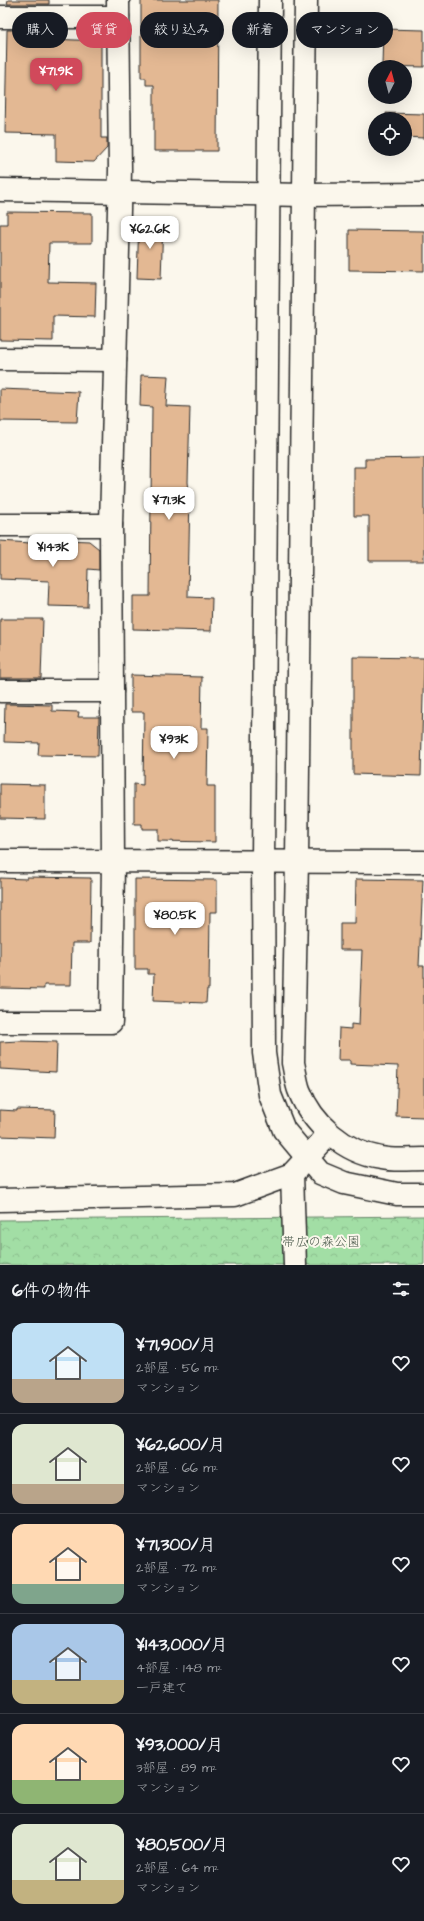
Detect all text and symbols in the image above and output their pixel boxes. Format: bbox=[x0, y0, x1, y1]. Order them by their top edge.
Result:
chip: 購入 bbox=[12, 12, 68, 48]
chip: 賃貸 bbox=[76, 12, 132, 48]
chip: 絞り込み bbox=[140, 12, 224, 48]
chip: 新着 bbox=[232, 12, 288, 48]
chip: マンション bbox=[296, 12, 393, 48]
pin: ¥71.9K bbox=[23, 58, 89, 92]
north arrow bbox=[368, 60, 412, 104]
map controls bbox=[368, 60, 412, 156]
text: ¥71.9K bbox=[39, 62, 73, 80]
button: locate bbox=[368, 112, 412, 156]
pin: ¥62.6K bbox=[117, 216, 183, 250]
text: ¥62.6K bbox=[130, 220, 170, 238]
pin: ¥71.3K bbox=[136, 487, 202, 521]
text: ¥71.3K bbox=[153, 491, 185, 509]
pin: ¥143K bbox=[25, 534, 81, 568]
text: ¥143K bbox=[37, 538, 69, 556]
pin: ¥93K bbox=[150, 726, 198, 760]
text: ¥93K bbox=[160, 730, 188, 748]
pin: ¥80.5K bbox=[142, 902, 208, 936]
text: ¥80.5K bbox=[154, 906, 196, 924]
park label: 帯広の森公園 bbox=[282, 1233, 360, 1251]
icon: filters bbox=[390, 1278, 412, 1300]
text: 6件の物件 bbox=[12, 1279, 91, 1303]
text: ¥71,900/月 bbox=[136, 1333, 217, 1357]
icon: home bbox=[44, 1339, 92, 1387]
icon: heart bbox=[390, 1352, 412, 1374]
text: 2部屋 · 56 m² bbox=[136, 1359, 219, 1377]
text: マンション bbox=[136, 1379, 200, 1397]
text: ¥62,600/月 bbox=[136, 1433, 225, 1457]
icon: home bbox=[44, 1440, 92, 1488]
icon: heart bbox=[390, 1453, 412, 1475]
text: 2部屋 · 66 m² bbox=[136, 1459, 218, 1477]
text: マンション bbox=[136, 1479, 200, 1497]
text: ¥71,300/月 bbox=[136, 1533, 216, 1557]
icon: home bbox=[44, 1540, 92, 1588]
icon: heart bbox=[390, 1553, 412, 1575]
text: 2部屋 · 72 m² bbox=[136, 1559, 217, 1577]
text: マンション bbox=[136, 1579, 200, 1597]
text: ¥143,000/月 bbox=[136, 1633, 227, 1657]
icon: home bbox=[44, 1640, 92, 1688]
icon: heart bbox=[390, 1653, 412, 1675]
text: 4部屋 · 148 m² bbox=[136, 1659, 222, 1677]
text: 一戸建て bbox=[136, 1679, 188, 1697]
text: ¥93,000/月 bbox=[136, 1733, 223, 1757]
icon: home bbox=[44, 1740, 92, 1788]
icon: heart bbox=[390, 1753, 412, 1775]
text: 3部屋 · 89 m² bbox=[136, 1759, 217, 1777]
text: マンション bbox=[136, 1779, 200, 1797]
text: ¥80,500/月 bbox=[136, 1833, 228, 1857]
icon: home bbox=[44, 1840, 92, 1888]
icon: heart bbox=[390, 1853, 412, 1875]
text: 2部屋 · 64 m² bbox=[136, 1859, 219, 1877]
text: マンション bbox=[136, 1879, 200, 1897]

